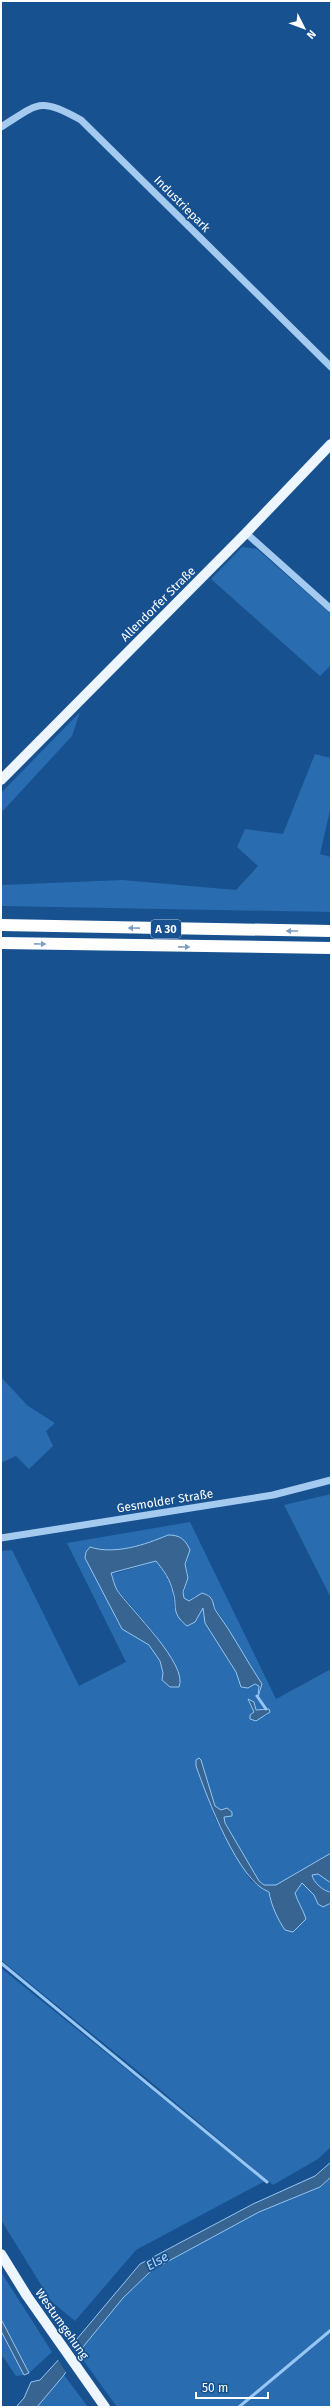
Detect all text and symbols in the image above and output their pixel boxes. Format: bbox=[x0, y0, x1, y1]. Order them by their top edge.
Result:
north arrow bbox=[284, 8, 324, 48]
text: N bbox=[304, 27, 318, 41]
street label: Industriepark bbox=[151, 173, 214, 236]
street label: Allendorfer Straße bbox=[118, 564, 198, 644]
road number: A 30 bbox=[151, 920, 181, 938]
one-way arrow bbox=[127, 925, 140, 931]
one-way arrow bbox=[285, 928, 298, 934]
one-way arrow bbox=[34, 940, 46, 947]
one-way arrow bbox=[178, 943, 190, 950]
street label: Gesmolder Straße bbox=[116, 1486, 214, 1516]
water label: Else bbox=[143, 2249, 171, 2273]
street label: Westumgehung bbox=[32, 2286, 92, 2363]
scale bar bbox=[196, 2374, 268, 2400]
text: 50 m bbox=[202, 2381, 228, 2395]

